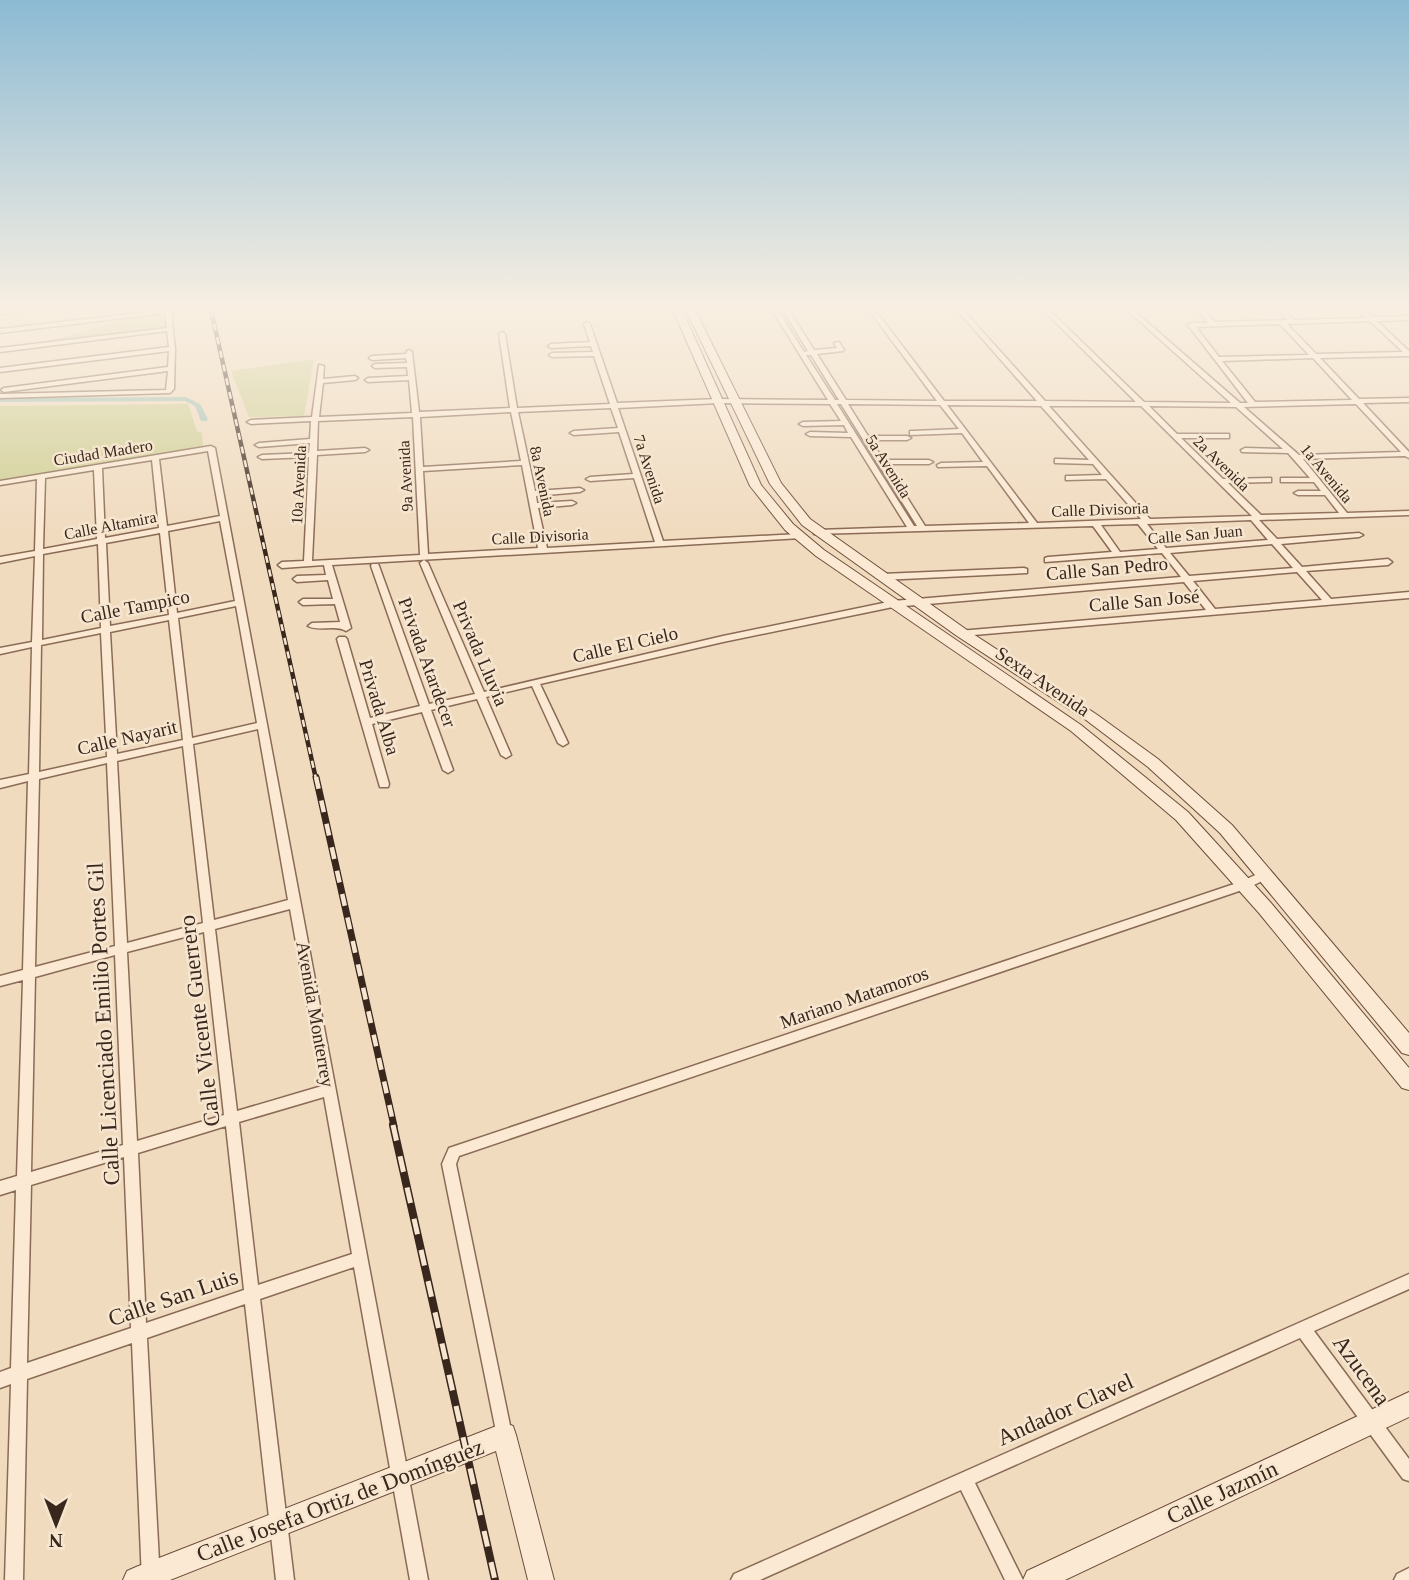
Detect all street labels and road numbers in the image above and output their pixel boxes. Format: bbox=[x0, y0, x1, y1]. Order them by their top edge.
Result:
street label: 5a Avenida bbox=[862, 432, 915, 501]
street label: 7a Avenida bbox=[630, 433, 669, 506]
street label: 2a Avenida bbox=[1190, 433, 1253, 494]
street label: Ciudad Madero bbox=[52, 436, 154, 469]
street label: 9a Avenida bbox=[395, 440, 416, 512]
street label: 1a Avenida bbox=[1297, 441, 1356, 506]
street label: 8a Avenida bbox=[527, 444, 558, 518]
street label: 10a Avenida bbox=[288, 445, 309, 525]
street label: Calle Divisoria bbox=[1051, 499, 1149, 520]
street label: Calle Altamira bbox=[62, 508, 158, 543]
street label: Calle San Juan bbox=[1147, 522, 1243, 547]
street label: Calle Divisoria bbox=[491, 525, 589, 548]
street label: Calle San Pedro bbox=[1045, 553, 1169, 584]
street label: Calle San José bbox=[1088, 585, 1200, 616]
street label: Calle Tampico bbox=[79, 586, 191, 627]
street label: Privada Atardecer bbox=[394, 594, 461, 731]
street label: Privada Lluvia bbox=[449, 597, 512, 710]
street label: Calle El Cielo bbox=[570, 622, 680, 667]
street label: Sexta Avenida bbox=[992, 642, 1094, 721]
street label: Privada Alba bbox=[355, 657, 404, 758]
street label: Calle Nayarit bbox=[75, 716, 180, 759]
street label: Calle Licenciado Emilio Portes Gil bbox=[83, 862, 124, 1186]
street label: Calle Vicente Guerrero bbox=[174, 914, 225, 1128]
street label: Avenida Monterrey bbox=[292, 939, 339, 1089]
street label: Mariano Matamoros bbox=[777, 962, 931, 1033]
street label: Calle San Luis bbox=[105, 1264, 241, 1331]
street label: Azucena bbox=[1328, 1330, 1395, 1410]
street label: Andador Clavel bbox=[993, 1368, 1137, 1451]
street label: Calle Josefa Ortiz de Domínguez bbox=[193, 1434, 487, 1567]
street label: Calle Jazmín bbox=[1163, 1456, 1282, 1529]

